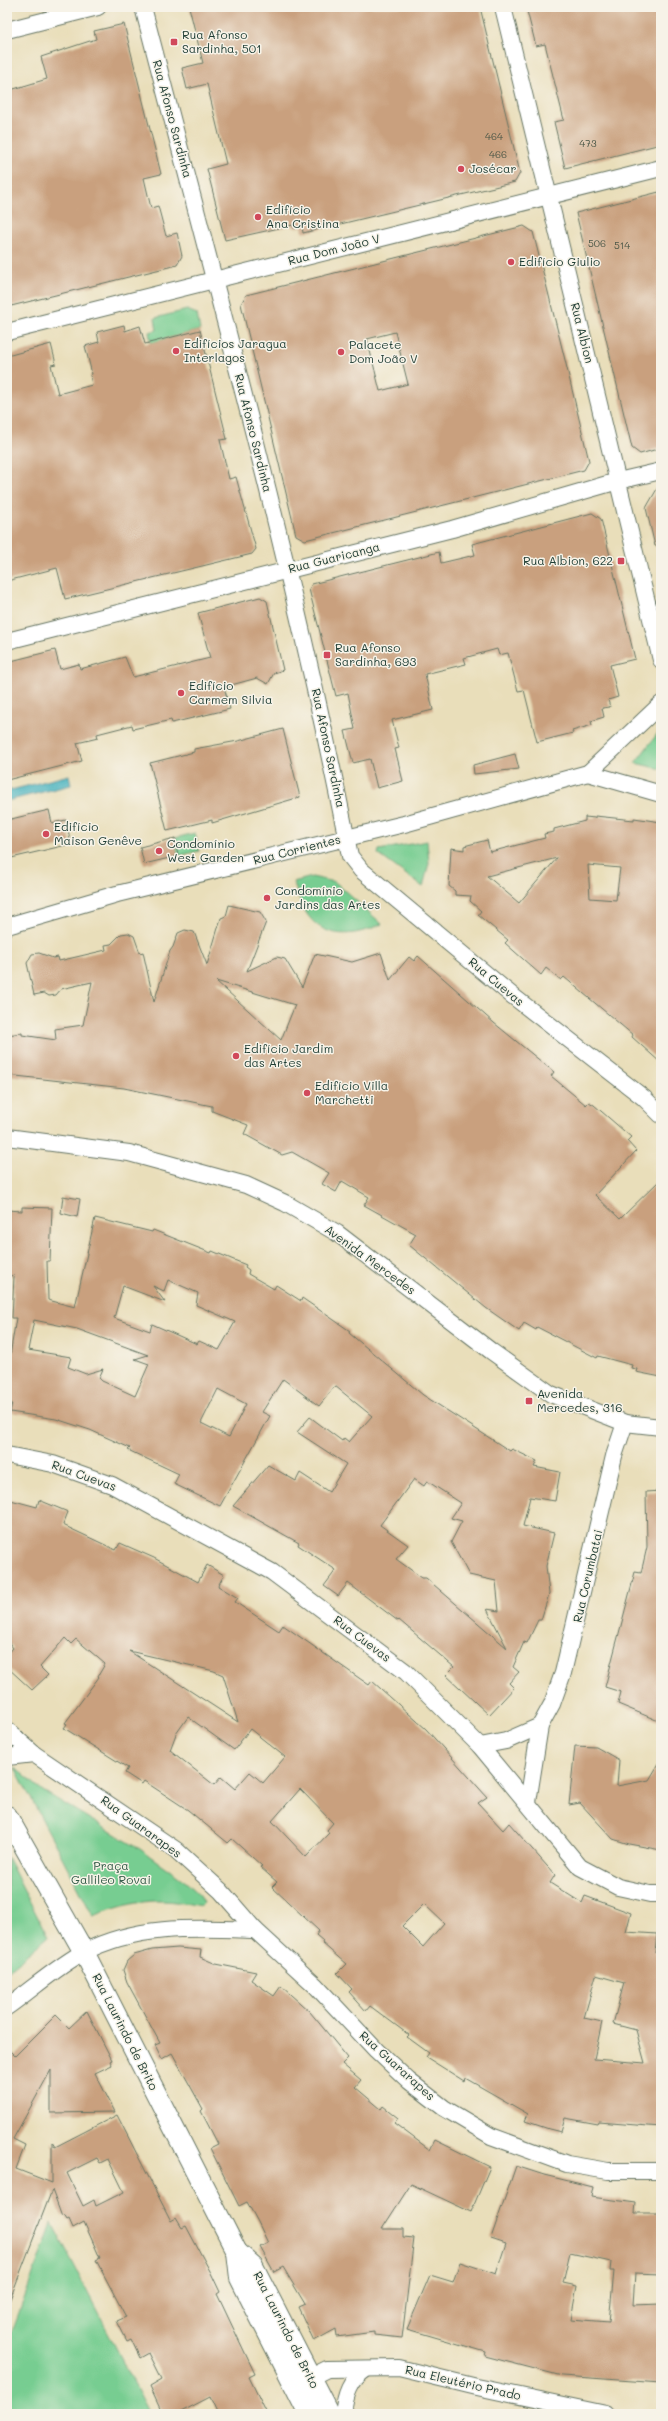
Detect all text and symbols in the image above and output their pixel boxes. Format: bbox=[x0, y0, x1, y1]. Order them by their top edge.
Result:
place label: Rua Afonso Sardinha, 501 bbox=[182, 26, 262, 56]
marker: Rua Afonso Sardinha, 501 bbox=[169, 37, 179, 47]
street label: Rua Afonso Sardinha bbox=[150, 58, 196, 180]
house number: 464 bbox=[485, 129, 503, 143]
house number: 473 bbox=[579, 136, 597, 150]
house number: 466 bbox=[489, 147, 507, 161]
place label: Josécar bbox=[469, 160, 517, 176]
marker: Josécar bbox=[456, 164, 466, 174]
place label: Edifício Ana Cristina bbox=[266, 201, 339, 231]
marker: Edifício Ana Cristina bbox=[253, 212, 263, 222]
street label: Rua Dom João V bbox=[286, 230, 382, 268]
house number: 506 bbox=[588, 236, 606, 250]
house number: 514 bbox=[614, 238, 630, 252]
place label: Edifício Giulio bbox=[519, 253, 600, 269]
marker: Edifício Giulio bbox=[506, 257, 516, 267]
street label: Rua Albion bbox=[568, 301, 598, 365]
place label: Edifícios Jaragua Interlagos bbox=[184, 335, 287, 365]
place label: Palacete Dom João V bbox=[349, 336, 418, 366]
marker: Edifícios Jaragua Interlagos bbox=[171, 346, 181, 356]
marker: Palacete Dom João V bbox=[336, 347, 346, 357]
street label: Rua Afonso Sardinha bbox=[232, 372, 276, 494]
street label: Rua Guaricanga bbox=[286, 538, 381, 576]
place label: Rua Albion, 622 bbox=[523, 552, 613, 568]
marker: Rua Albion, 622 bbox=[616, 556, 626, 566]
place label: Rua Afonso Sardinha, 693 bbox=[335, 639, 416, 669]
marker: Rua Afonso Sardinha, 693 bbox=[322, 650, 332, 660]
place label: Edifício Carmem Silvia bbox=[189, 677, 272, 707]
street label: Rua Afonso Sardinha bbox=[309, 687, 349, 809]
marker: Edifício Carmem Silvia bbox=[176, 688, 186, 698]
place label: Edifício Maison Genêve bbox=[54, 818, 142, 848]
marker: Edifício Maison Genêve bbox=[41, 829, 51, 839]
street label: Rua Corrientes bbox=[251, 830, 342, 868]
place label: Condomínio West Garden bbox=[167, 835, 244, 865]
marker: Condomínio West Garden bbox=[154, 846, 164, 856]
place label: Condomínio Jardins das Artes bbox=[275, 882, 380, 912]
marker: Condomínio Jardins das Artes bbox=[262, 893, 272, 903]
street label: Rua Cuevas bbox=[466, 953, 528, 1009]
place label: Edifício Jardim das Artes bbox=[244, 1040, 333, 1070]
marker: Edifício Jardim das Artes bbox=[231, 1051, 241, 1061]
place label: Edifício Villa Marchetti bbox=[315, 1077, 388, 1107]
marker: Edifício Villa Marchetti bbox=[302, 1088, 312, 1098]
street label: Avenida Mercedes bbox=[322, 1221, 419, 1298]
place label: Avenida Mercedes, 316 bbox=[537, 1385, 622, 1415]
marker: Avenida Mercedes, 316 bbox=[524, 1396, 534, 1406]
street label: Rua Cuevas bbox=[50, 1456, 119, 1494]
street label: Rua Corumbatai bbox=[569, 1528, 606, 1624]
street label: Rua Cuevas bbox=[331, 1611, 395, 1665]
street label: Rua Guararapes bbox=[98, 1791, 185, 1861]
park label: Praça Gallileo Rovai bbox=[71, 1857, 151, 1887]
street label: Rua Laurindo de Brito bbox=[89, 1970, 162, 2093]
street label: Rua Guararapes bbox=[357, 2027, 439, 2103]
street label: Rua Laurindo de Brito bbox=[250, 2268, 323, 2391]
street label: Rua Eleutério Prado bbox=[404, 2361, 523, 2403]

